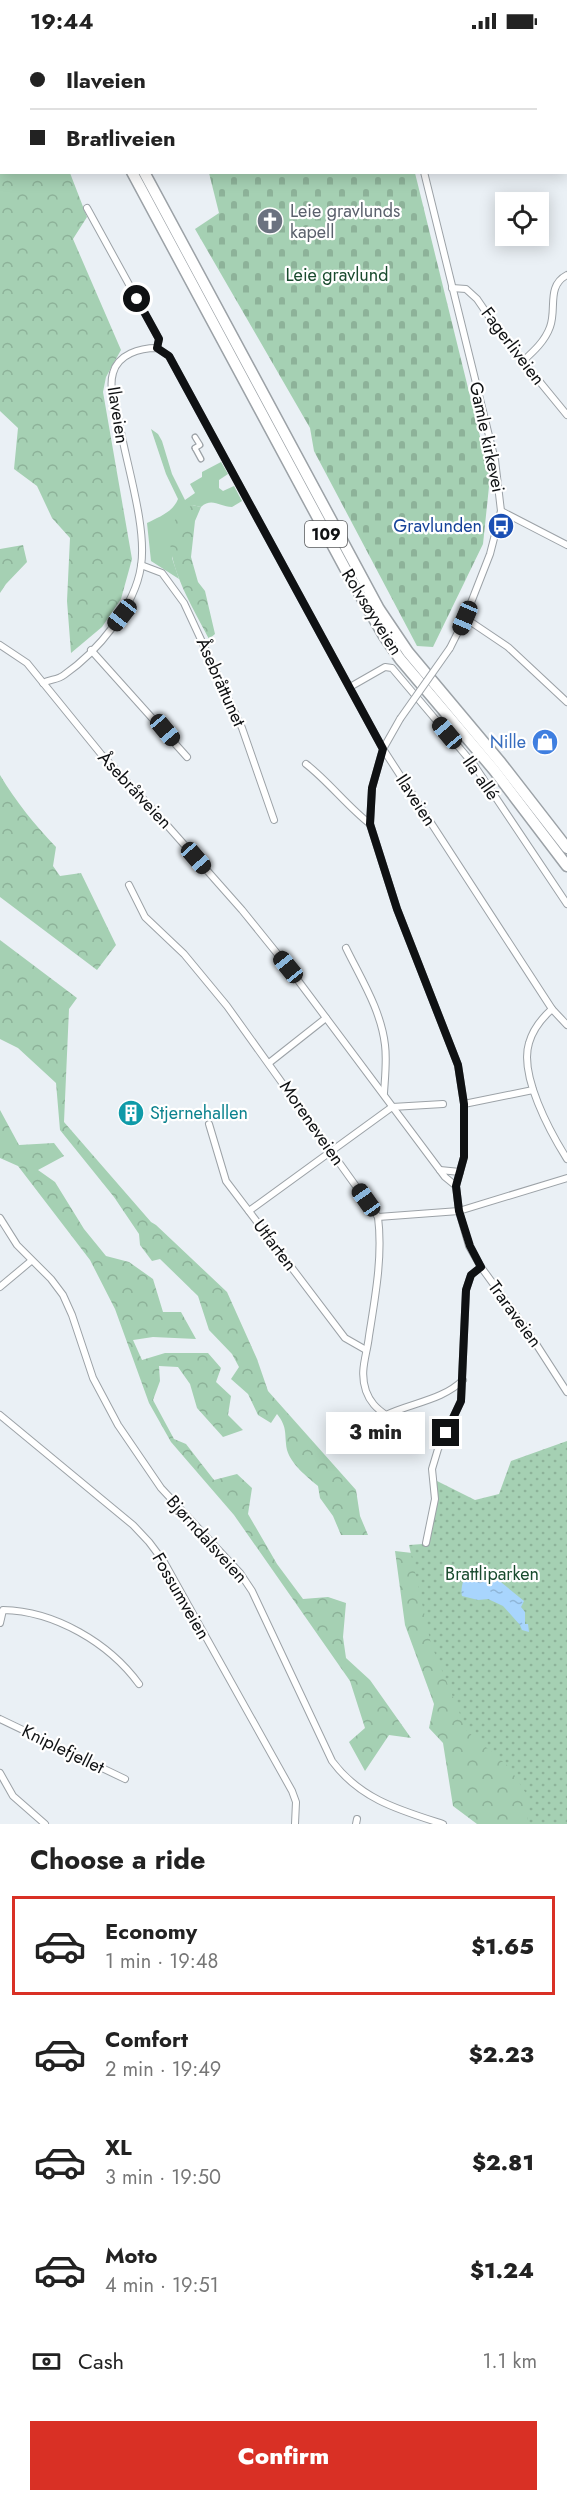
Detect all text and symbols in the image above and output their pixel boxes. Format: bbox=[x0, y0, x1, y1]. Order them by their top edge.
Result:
text: 19:44 bbox=[30, 5, 94, 37]
text: Ilaveien bbox=[66, 64, 146, 96]
text: Bratliveien bbox=[66, 122, 176, 154]
map controls bbox=[495, 192, 549, 246]
button: locate bbox=[495, 192, 549, 246]
place label: Leie gravlunds kapell bbox=[290, 198, 400, 245]
church icon: Leie gravlunds kapell bbox=[255, 206, 285, 236]
park label: Leie gravlund bbox=[286, 262, 388, 288]
route start bbox=[123, 285, 150, 312]
street label: Fagerliveien bbox=[475, 301, 551, 391]
street label: Gamle kirkevei bbox=[463, 379, 511, 495]
street label: Ilaveien bbox=[101, 385, 135, 445]
bus stop icon: Gravlunden bbox=[486, 511, 516, 541]
place label: Gravlunden bbox=[393, 513, 482, 539]
road number: 109 bbox=[305, 521, 347, 547]
street label: Rolvsøyveien bbox=[335, 564, 409, 660]
car bbox=[104, 595, 140, 635]
car bbox=[450, 598, 480, 638]
street label: Åsebråttunet bbox=[190, 633, 252, 731]
car bbox=[147, 710, 183, 750]
car bbox=[429, 713, 465, 753]
shop icon: Nille bbox=[530, 727, 560, 757]
place label: Nille bbox=[490, 729, 526, 755]
street label: Åsebråtveien bbox=[92, 745, 178, 835]
street label: Ila allé bbox=[456, 751, 506, 805]
street label: Ilaveien bbox=[389, 769, 443, 831]
car bbox=[177, 839, 215, 877]
car bbox=[270, 947, 306, 987]
street label: Moreneveien bbox=[273, 1075, 351, 1171]
building icon: Stjernehallen bbox=[116, 1098, 146, 1128]
place label: Stjernehallen bbox=[150, 1100, 248, 1126]
car bbox=[348, 1180, 384, 1220]
street label: Utfarten bbox=[247, 1214, 303, 1276]
street label: Traraveien bbox=[482, 1275, 548, 1353]
callout: 3 min bbox=[326, 1412, 425, 1454]
text: 3 min bbox=[349, 1418, 402, 1447]
route end bbox=[432, 1419, 459, 1446]
street label: Bjørndalsveien bbox=[160, 1489, 254, 1589]
street label: Fossumveien bbox=[146, 1548, 216, 1644]
park label: Brattliparken bbox=[445, 1561, 539, 1587]
street label: Kniplefjellet bbox=[17, 1718, 109, 1780]
text: Choose a ride bbox=[30, 1840, 205, 1879]
text: Economy bbox=[105, 1915, 197, 1947]
icon: car bbox=[33, 1919, 87, 1973]
text: $1.65 bbox=[471, 1930, 534, 1962]
text: 1 min · 19:48 bbox=[105, 1947, 218, 1976]
text: Comfort bbox=[105, 2023, 188, 2055]
icon: car bbox=[33, 2027, 87, 2081]
text: $2.23 bbox=[469, 2038, 534, 2070]
text: 2 min · 19:49 bbox=[105, 2055, 221, 2084]
text: XL bbox=[105, 2131, 132, 2163]
icon: car bbox=[33, 2135, 87, 2189]
text: $2.81 bbox=[472, 2146, 534, 2178]
text: 3 min · 19:50 bbox=[105, 2163, 221, 2192]
text: Moto bbox=[105, 2239, 158, 2271]
icon: car bbox=[33, 2243, 87, 2297]
text: $1.24 bbox=[470, 2254, 534, 2286]
text: 4 min · 19:51 bbox=[105, 2271, 219, 2300]
icon: cash bbox=[30, 2345, 63, 2378]
text: Cash bbox=[78, 2345, 124, 2377]
text: 1.1 km bbox=[483, 2347, 537, 2376]
button: Confirm bbox=[30, 2421, 537, 2490]

